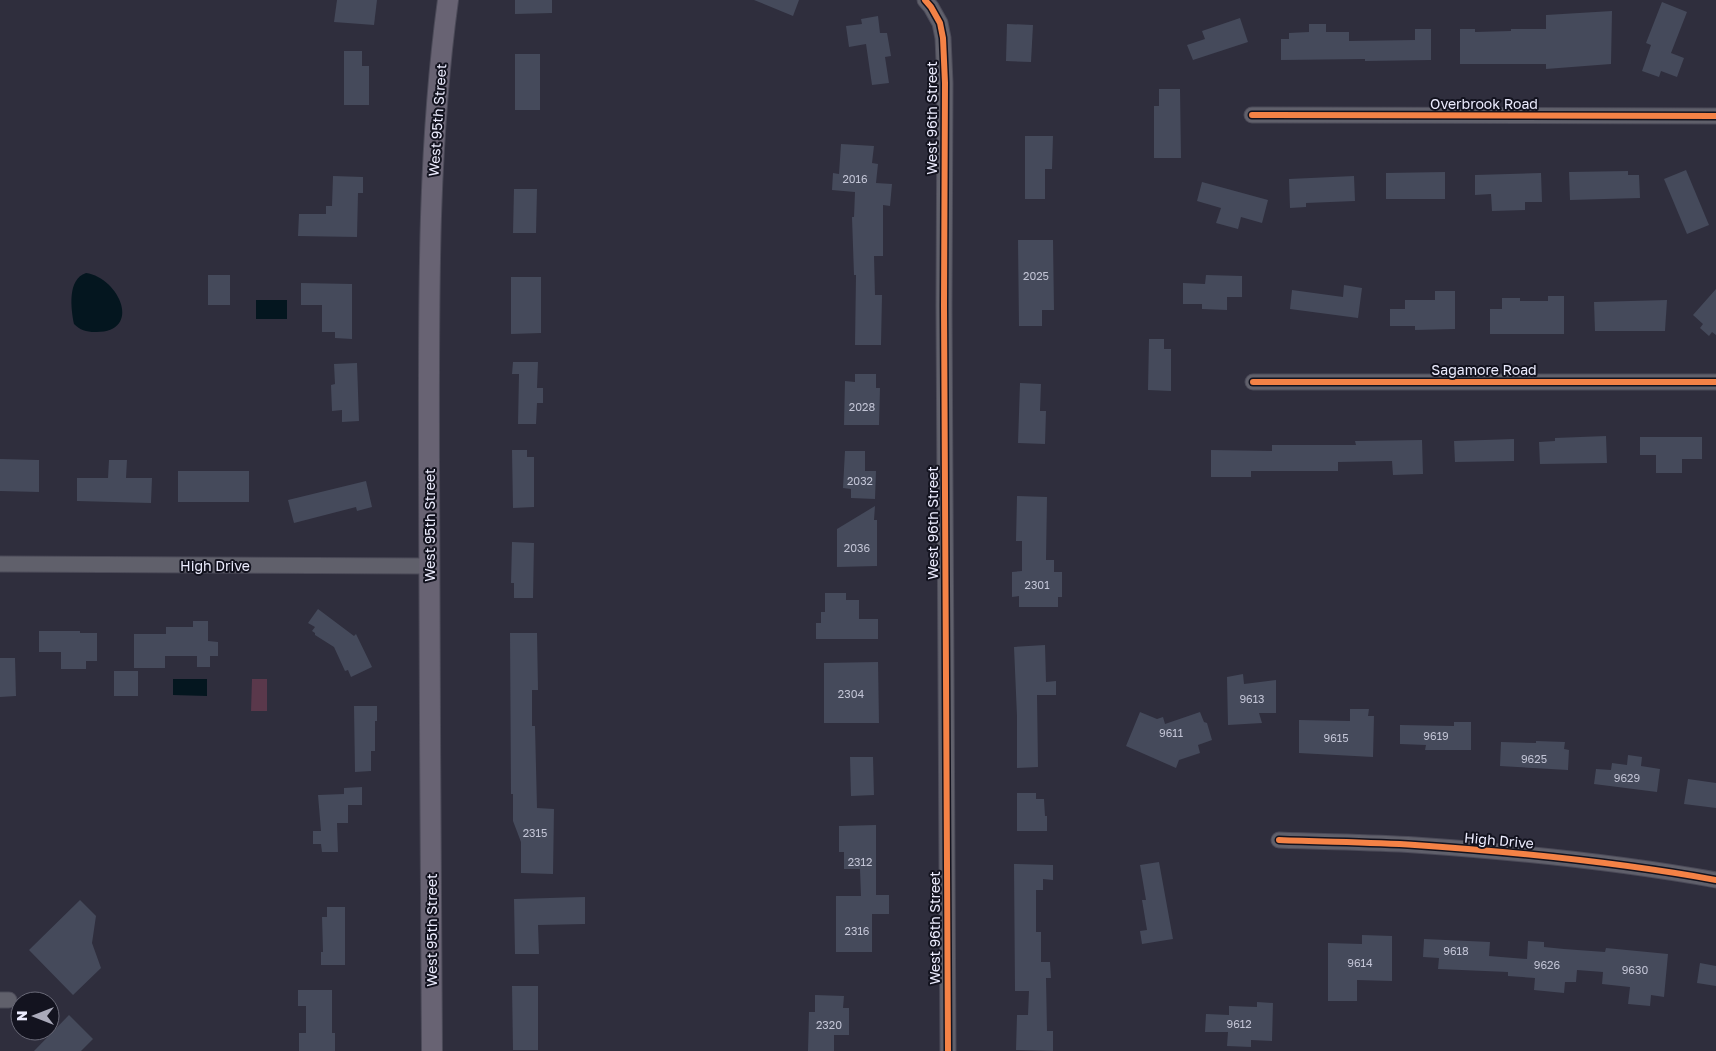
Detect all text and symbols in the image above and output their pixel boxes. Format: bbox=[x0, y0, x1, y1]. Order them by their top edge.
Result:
street label: West 96th Street bbox=[923, 61, 940, 175]
street label: West 95th Street bbox=[425, 63, 449, 177]
street label: Overbrook Road bbox=[1430, 95, 1538, 112]
house number: 2016 bbox=[842, 172, 868, 185]
house number: 2025 bbox=[1023, 269, 1049, 282]
street label: Sagamore Road bbox=[1431, 361, 1537, 378]
house number: 2028 bbox=[849, 400, 875, 413]
street label: West 96th Street bbox=[924, 466, 941, 580]
street label: West 95th Street bbox=[421, 468, 438, 582]
house number: 2032 bbox=[847, 474, 873, 487]
house number: 2036 bbox=[844, 541, 870, 554]
street label: High Drive bbox=[180, 557, 250, 574]
house number: 2301 bbox=[1025, 578, 1049, 591]
house number: 2304 bbox=[838, 687, 864, 700]
house number: 9613 bbox=[1239, 692, 1265, 705]
house number: 9611 bbox=[1159, 726, 1183, 739]
house number: 9619 bbox=[1423, 729, 1449, 742]
house number: 9615 bbox=[1323, 731, 1349, 744]
house number: 9625 bbox=[1521, 752, 1547, 765]
house number: 9629 bbox=[1614, 771, 1640, 784]
house number: 2315 bbox=[523, 826, 547, 839]
street label: High Drive bbox=[1463, 828, 1535, 852]
house number: 2312 bbox=[848, 855, 872, 868]
street label: West 96th Street bbox=[926, 871, 943, 985]
street label: West 95th Street bbox=[423, 873, 440, 987]
house number: 2316 bbox=[845, 924, 870, 937]
house number: 9618 bbox=[1443, 944, 1469, 957]
house number: 9614 bbox=[1347, 956, 1373, 969]
house number: 9626 bbox=[1534, 958, 1561, 971]
house number: 9630 bbox=[1622, 963, 1648, 976]
north arrow bbox=[10, 991, 60, 1041]
text: N bbox=[13, 1011, 30, 1021]
house number: 9612 bbox=[1226, 1017, 1252, 1030]
house number: 2320 bbox=[816, 1018, 842, 1031]

